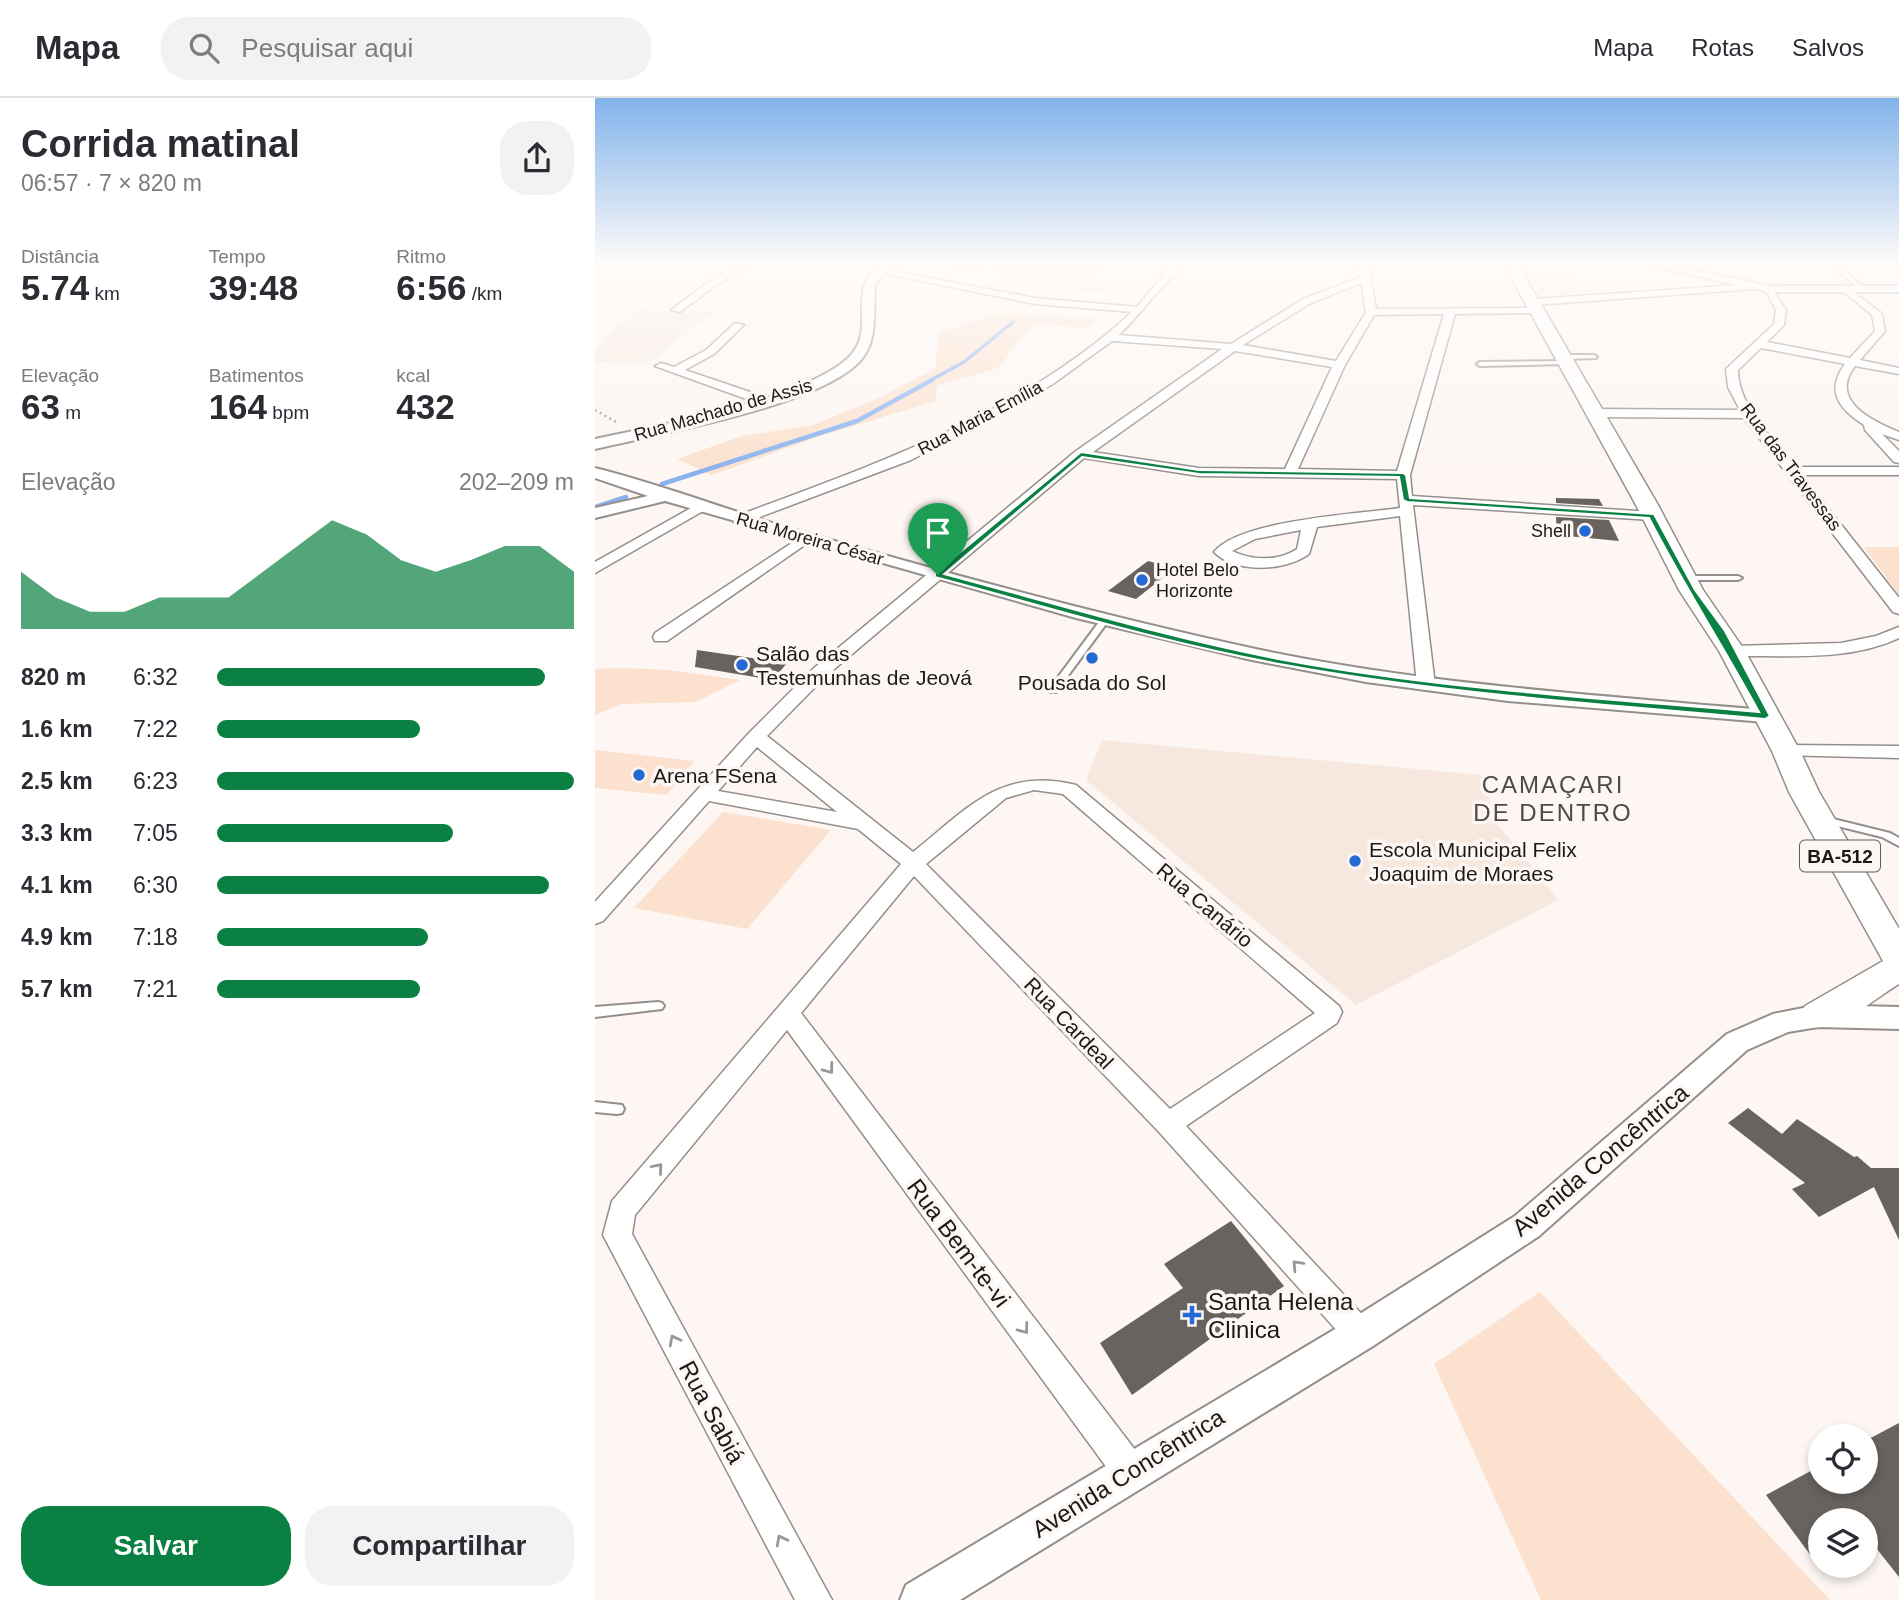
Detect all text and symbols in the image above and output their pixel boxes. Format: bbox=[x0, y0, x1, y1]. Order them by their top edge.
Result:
search box bbox=[161, 17, 651, 80]
text: Mapa bbox=[35, 29, 119, 66]
icon: search bbox=[185, 29, 223, 67]
text: Pesquisar aqui bbox=[241, 33, 413, 63]
text: Mapa bbox=[1593, 34, 1653, 61]
text: Rotas bbox=[1691, 34, 1754, 61]
text: Salvos bbox=[1792, 34, 1864, 61]
button: share bbox=[500, 121, 574, 195]
text: Corrida matinal bbox=[21, 123, 300, 165]
text: 06:57 · 7 × 820 m bbox=[21, 170, 202, 196]
text: Distância bbox=[21, 246, 99, 267]
text: Tempo bbox=[209, 246, 266, 267]
text: Ritmo bbox=[396, 246, 446, 267]
text: 5.74 bbox=[21, 268, 89, 307]
text: 39:48 bbox=[209, 268, 298, 307]
text: 6:56 bbox=[396, 268, 466, 307]
text: km bbox=[89, 283, 120, 304]
text: /km bbox=[466, 283, 502, 304]
text: Elevação bbox=[21, 365, 99, 386]
text: Batimentos bbox=[209, 365, 304, 386]
text: kcal bbox=[396, 365, 430, 386]
street label: Rua Machado de Assis bbox=[632, 375, 814, 445]
street label: Rua Maria Emília bbox=[914, 376, 1047, 459]
text: 63 bbox=[21, 387, 60, 426]
text: 164 bbox=[209, 387, 267, 426]
text: 432 bbox=[396, 387, 455, 426]
street label: Rua das Travessas bbox=[1737, 399, 1845, 535]
text: m bbox=[60, 402, 81, 423]
text: bpm bbox=[267, 402, 309, 423]
text: Elevação bbox=[21, 469, 116, 495]
text: 202–209 m bbox=[459, 469, 574, 495]
pin bbox=[908, 503, 968, 575]
street label: Rua Moreira César bbox=[734, 508, 886, 570]
icon: arrive bbox=[919, 514, 957, 552]
place label: Shell bbox=[1531, 521, 1571, 541]
marker: Shell bbox=[1577, 523, 1593, 539]
place label: Hotel Belo Horizonte bbox=[1156, 560, 1239, 601]
marker: Hotel Belo Horizonte bbox=[1134, 572, 1150, 588]
place label: Salão das Testemunhas de Jeová bbox=[756, 642, 972, 689]
marker: Pousada do Sol bbox=[1084, 650, 1100, 666]
marker: Salão das Testemunhas de Jeová bbox=[734, 657, 750, 673]
text: 820 m bbox=[21, 664, 86, 690]
text: 6:32 bbox=[133, 664, 178, 690]
place label: Pousada do Sol bbox=[1018, 671, 1166, 694]
text: 1.6 km bbox=[21, 716, 93, 742]
text: 7:22 bbox=[133, 716, 178, 742]
place label: Arena FSena bbox=[653, 764, 777, 787]
marker: Arena FSena bbox=[631, 767, 647, 783]
text: 2.5 km bbox=[21, 768, 93, 794]
text: 6:23 bbox=[133, 768, 178, 794]
district label: CAMAÇARI DE DENTRO bbox=[1473, 771, 1633, 826]
text: 3.3 km bbox=[21, 820, 93, 846]
text: 7:05 bbox=[133, 820, 178, 846]
place label: Escola Municipal Felix Joaquim de Moraes bbox=[1369, 838, 1577, 885]
road number: BA-512 bbox=[1800, 841, 1880, 872]
marker: Escola Municipal Felix Joaquim de Moraes bbox=[1347, 853, 1363, 869]
street label: Rua Canário bbox=[1152, 858, 1258, 952]
text: 4.1 km bbox=[21, 872, 93, 898]
text: 6:30 bbox=[133, 872, 178, 898]
text: 4.9 km bbox=[21, 924, 93, 950]
text: 7:18 bbox=[133, 924, 178, 950]
street label: Rua Cardeal bbox=[1020, 973, 1118, 1073]
text: 5.7 km bbox=[21, 976, 93, 1002]
text: 7:21 bbox=[133, 976, 178, 1002]
one-way arrow bbox=[820, 1061, 833, 1074]
street label: Avenida Concêntrica bbox=[1507, 1078, 1694, 1241]
one-way arrow bbox=[650, 1163, 662, 1176]
street label: Rua Bem-te-vi bbox=[902, 1174, 1016, 1312]
one-way arrow bbox=[1293, 1260, 1306, 1273]
place label: Santa Helena Clinica bbox=[1208, 1288, 1354, 1343]
marker: Santa Helena Clinica bbox=[1182, 1305, 1202, 1325]
one-way arrow bbox=[1015, 1322, 1028, 1334]
one-way arrow bbox=[668, 1334, 682, 1347]
street label: Rua Sabiá bbox=[674, 1356, 751, 1468]
street label: Avenida Concêntrica bbox=[1027, 1403, 1229, 1543]
map controls bbox=[1808, 1424, 1878, 1578]
button: locate bbox=[1808, 1424, 1878, 1494]
button: Salvar bbox=[21, 1506, 291, 1586]
button: Compartilhar bbox=[305, 1506, 574, 1586]
button: layers bbox=[1808, 1508, 1878, 1578]
one-way arrow bbox=[776, 1535, 790, 1547]

